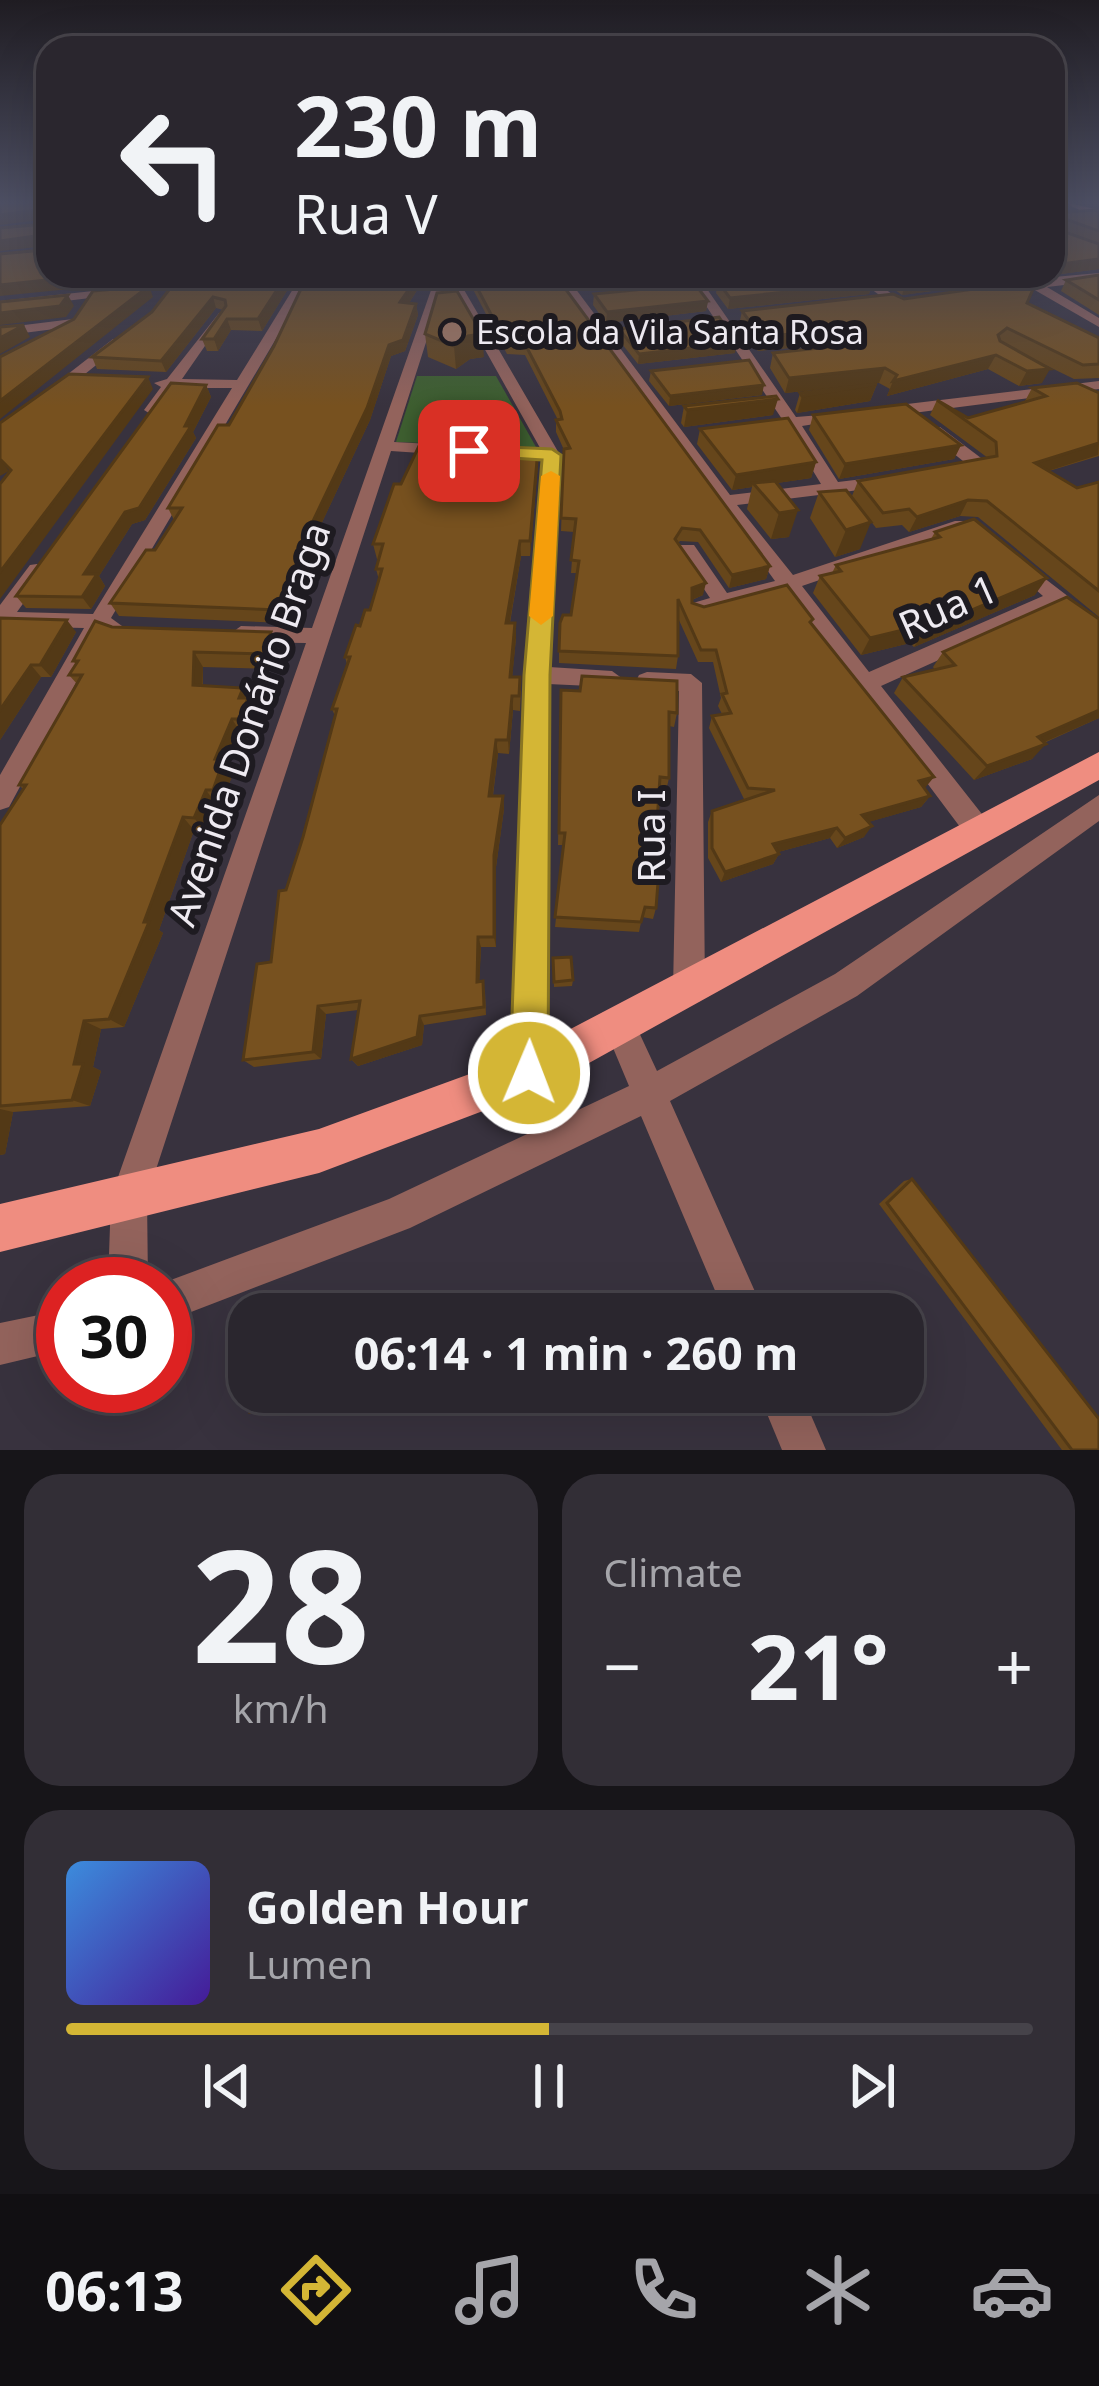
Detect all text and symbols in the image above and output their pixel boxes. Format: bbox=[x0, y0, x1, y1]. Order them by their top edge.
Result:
text: 230 m bbox=[294, 67, 542, 182]
icon: left bbox=[96, 84, 252, 240]
text: Rua V bbox=[294, 176, 438, 250]
place label: Escola da Vila Santa Rosa bbox=[476, 309, 864, 354]
marker: Escola da Vila Santa Rosa bbox=[439, 319, 465, 345]
pin bbox=[418, 400, 520, 502]
icon: arrive bbox=[436, 418, 502, 484]
street label: Avenida Donário Braga bbox=[154, 515, 342, 932]
street label: Rua 1 bbox=[890, 561, 1005, 651]
street label: Rua I bbox=[623, 789, 676, 883]
position arrow bbox=[466, 1010, 592, 1136]
speed limit sign: 30 bbox=[36, 1257, 192, 1413]
text: 06:14 · 1 min · 260 m bbox=[354, 1322, 798, 1383]
text: 28 bbox=[192, 1496, 370, 1709]
text: Climate bbox=[604, 1545, 743, 1598]
text: 21° bbox=[748, 1604, 889, 1726]
text: − bbox=[604, 1620, 641, 1710]
text: + bbox=[995, 1620, 1033, 1710]
text: km/h bbox=[233, 1681, 329, 1734]
text: Golden Hour bbox=[246, 1876, 528, 1937]
text: Lumen bbox=[246, 1937, 373, 1990]
icon: previous bbox=[194, 2053, 260, 2119]
icon: pause bbox=[516, 2053, 582, 2119]
icon: next bbox=[839, 2053, 905, 2119]
icon: directions bbox=[274, 2248, 358, 2332]
icon: music bbox=[448, 2248, 532, 2332]
icon: phone bbox=[622, 2248, 706, 2332]
icon: climate bbox=[796, 2248, 880, 2332]
icon: car bbox=[970, 2248, 1054, 2332]
text: 06:13 bbox=[45, 2253, 184, 2327]

